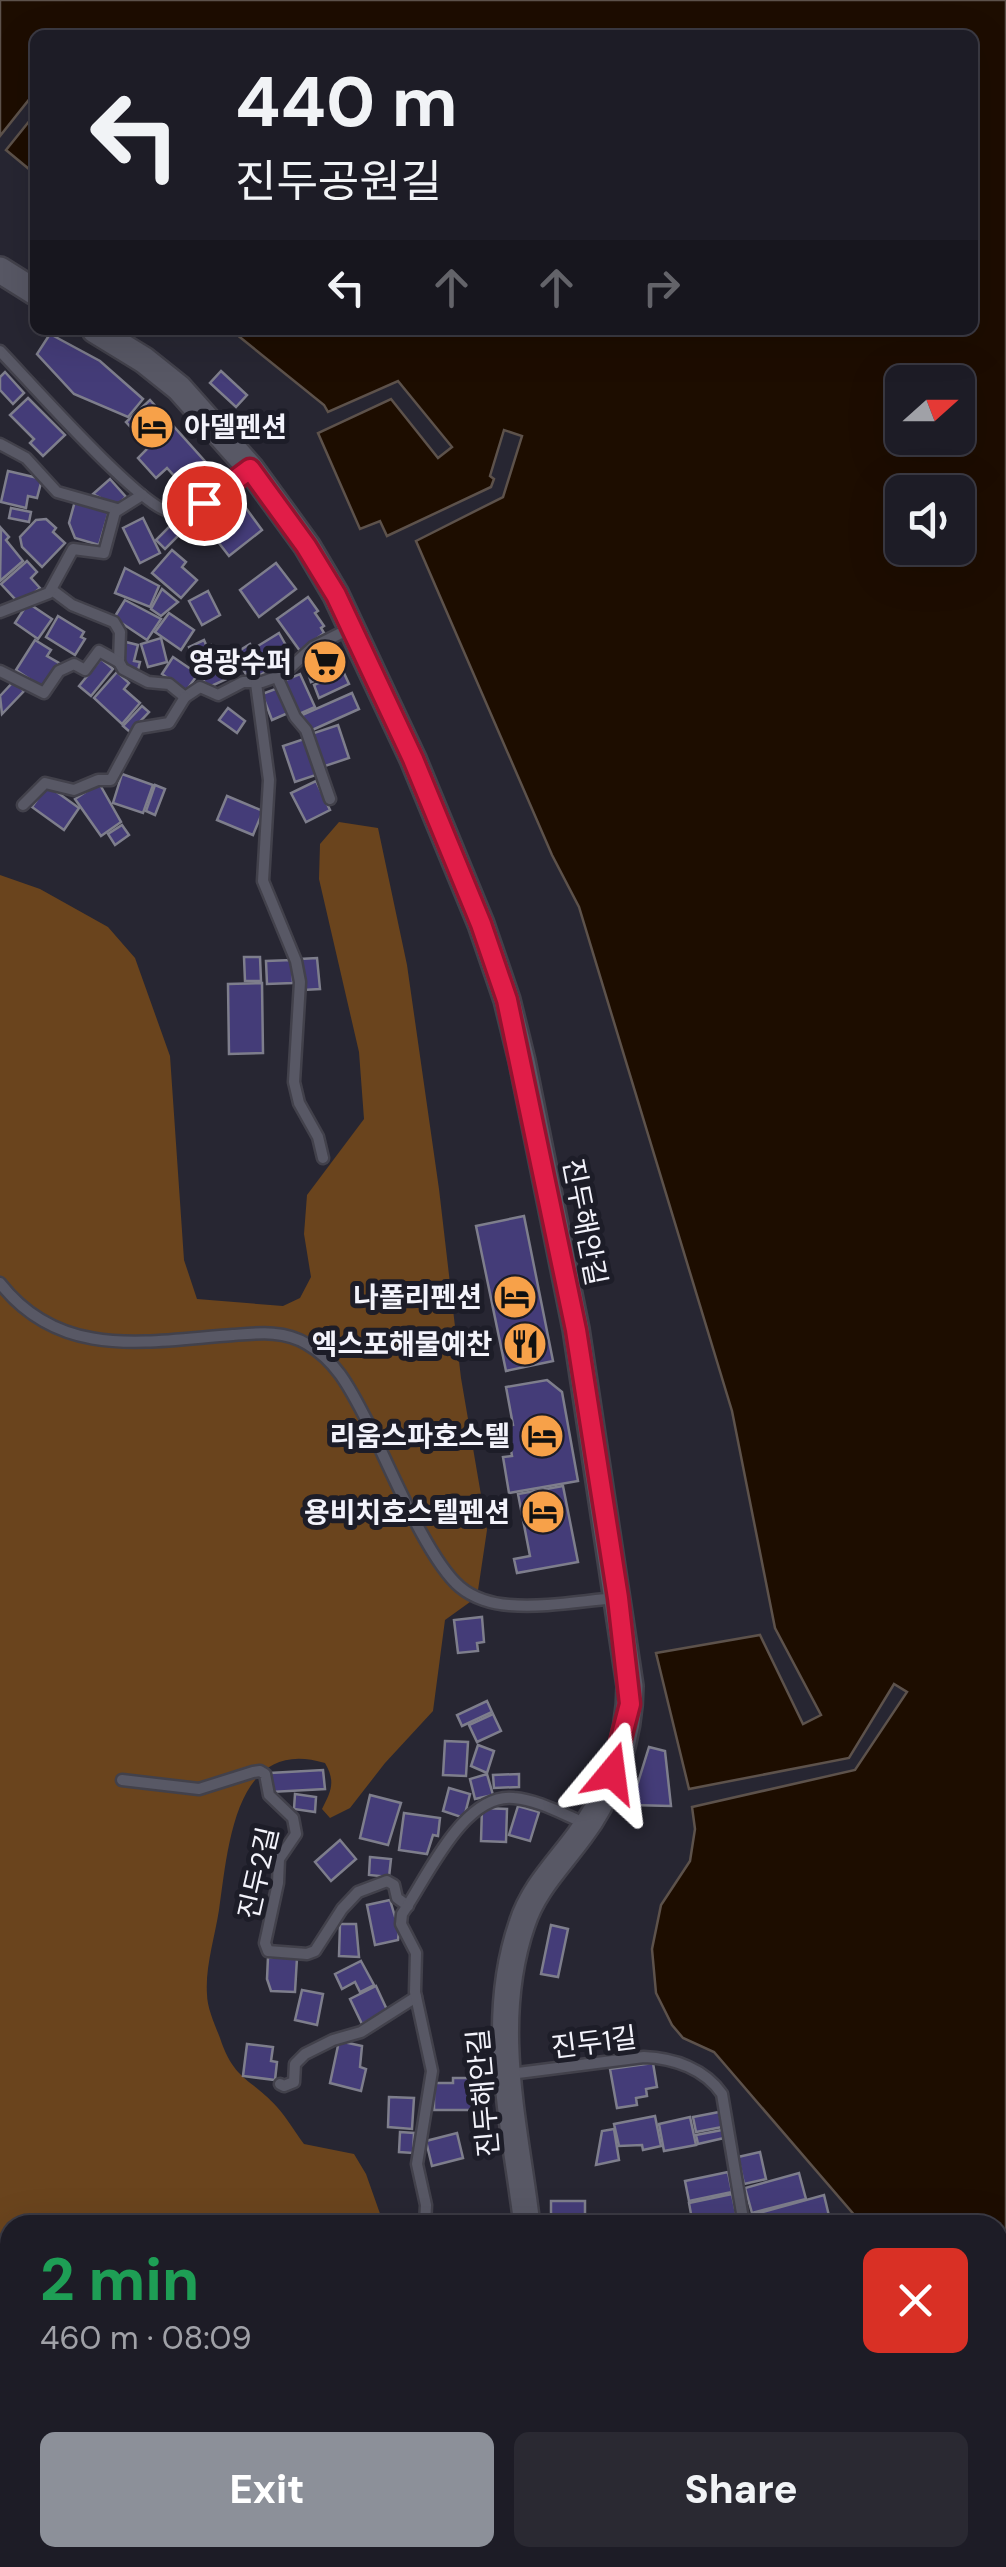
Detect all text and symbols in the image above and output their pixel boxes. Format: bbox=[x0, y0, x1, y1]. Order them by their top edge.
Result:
text: 440 m bbox=[235, 57, 458, 148]
icon: left bbox=[70, 70, 200, 200]
text: 진두공원길 bbox=[235, 152, 442, 211]
icon: left bbox=[319, 260, 374, 315]
icon: ahead bbox=[424, 260, 479, 315]
icon: ahead bbox=[529, 260, 584, 315]
icon: right bbox=[634, 260, 689, 315]
north arrow bbox=[885, 365, 975, 455]
map controls bbox=[885, 365, 975, 565]
hotel icon: 아델펜션 bbox=[129, 404, 175, 450]
place label: 아델펜션 bbox=[184, 409, 287, 446]
pin bbox=[162, 461, 247, 546]
button: sound bbox=[885, 475, 975, 565]
icon: arrive bbox=[177, 476, 232, 531]
supermarket icon: 영광수퍼 bbox=[302, 639, 348, 685]
place label: 영광수퍼 bbox=[189, 644, 292, 681]
street label: 진두해안길 bbox=[554, 1155, 615, 1289]
hotel icon: 나폴리펜션 bbox=[492, 1274, 538, 1320]
place label: 나폴리펜션 bbox=[353, 1279, 482, 1316]
restaurant icon: 엑스포해물예찬 bbox=[502, 1321, 548, 1367]
place label: 엑스포해물예찬 bbox=[312, 1326, 492, 1363]
hotel icon: 리움스파호스텔 bbox=[519, 1413, 565, 1459]
place label: 리움스파호스텔 bbox=[330, 1418, 510, 1455]
hotel icon: 용비치호스텔펜션 bbox=[520, 1489, 566, 1535]
place label: 용비치호스텔펜션 bbox=[304, 1494, 510, 1531]
position arrow bbox=[560, 1721, 664, 1825]
street label: 진두2길 bbox=[230, 1823, 287, 1923]
street label: 진두1길 bbox=[549, 2019, 639, 2066]
street label: 진두해안길 bbox=[459, 2027, 508, 2159]
text: 2 min bbox=[40, 2240, 199, 2319]
button: close bbox=[863, 2248, 968, 2353]
text: 460 m · 08:09 bbox=[40, 2317, 252, 2359]
button: Exit bbox=[40, 2432, 494, 2547]
button: Share bbox=[514, 2432, 968, 2547]

